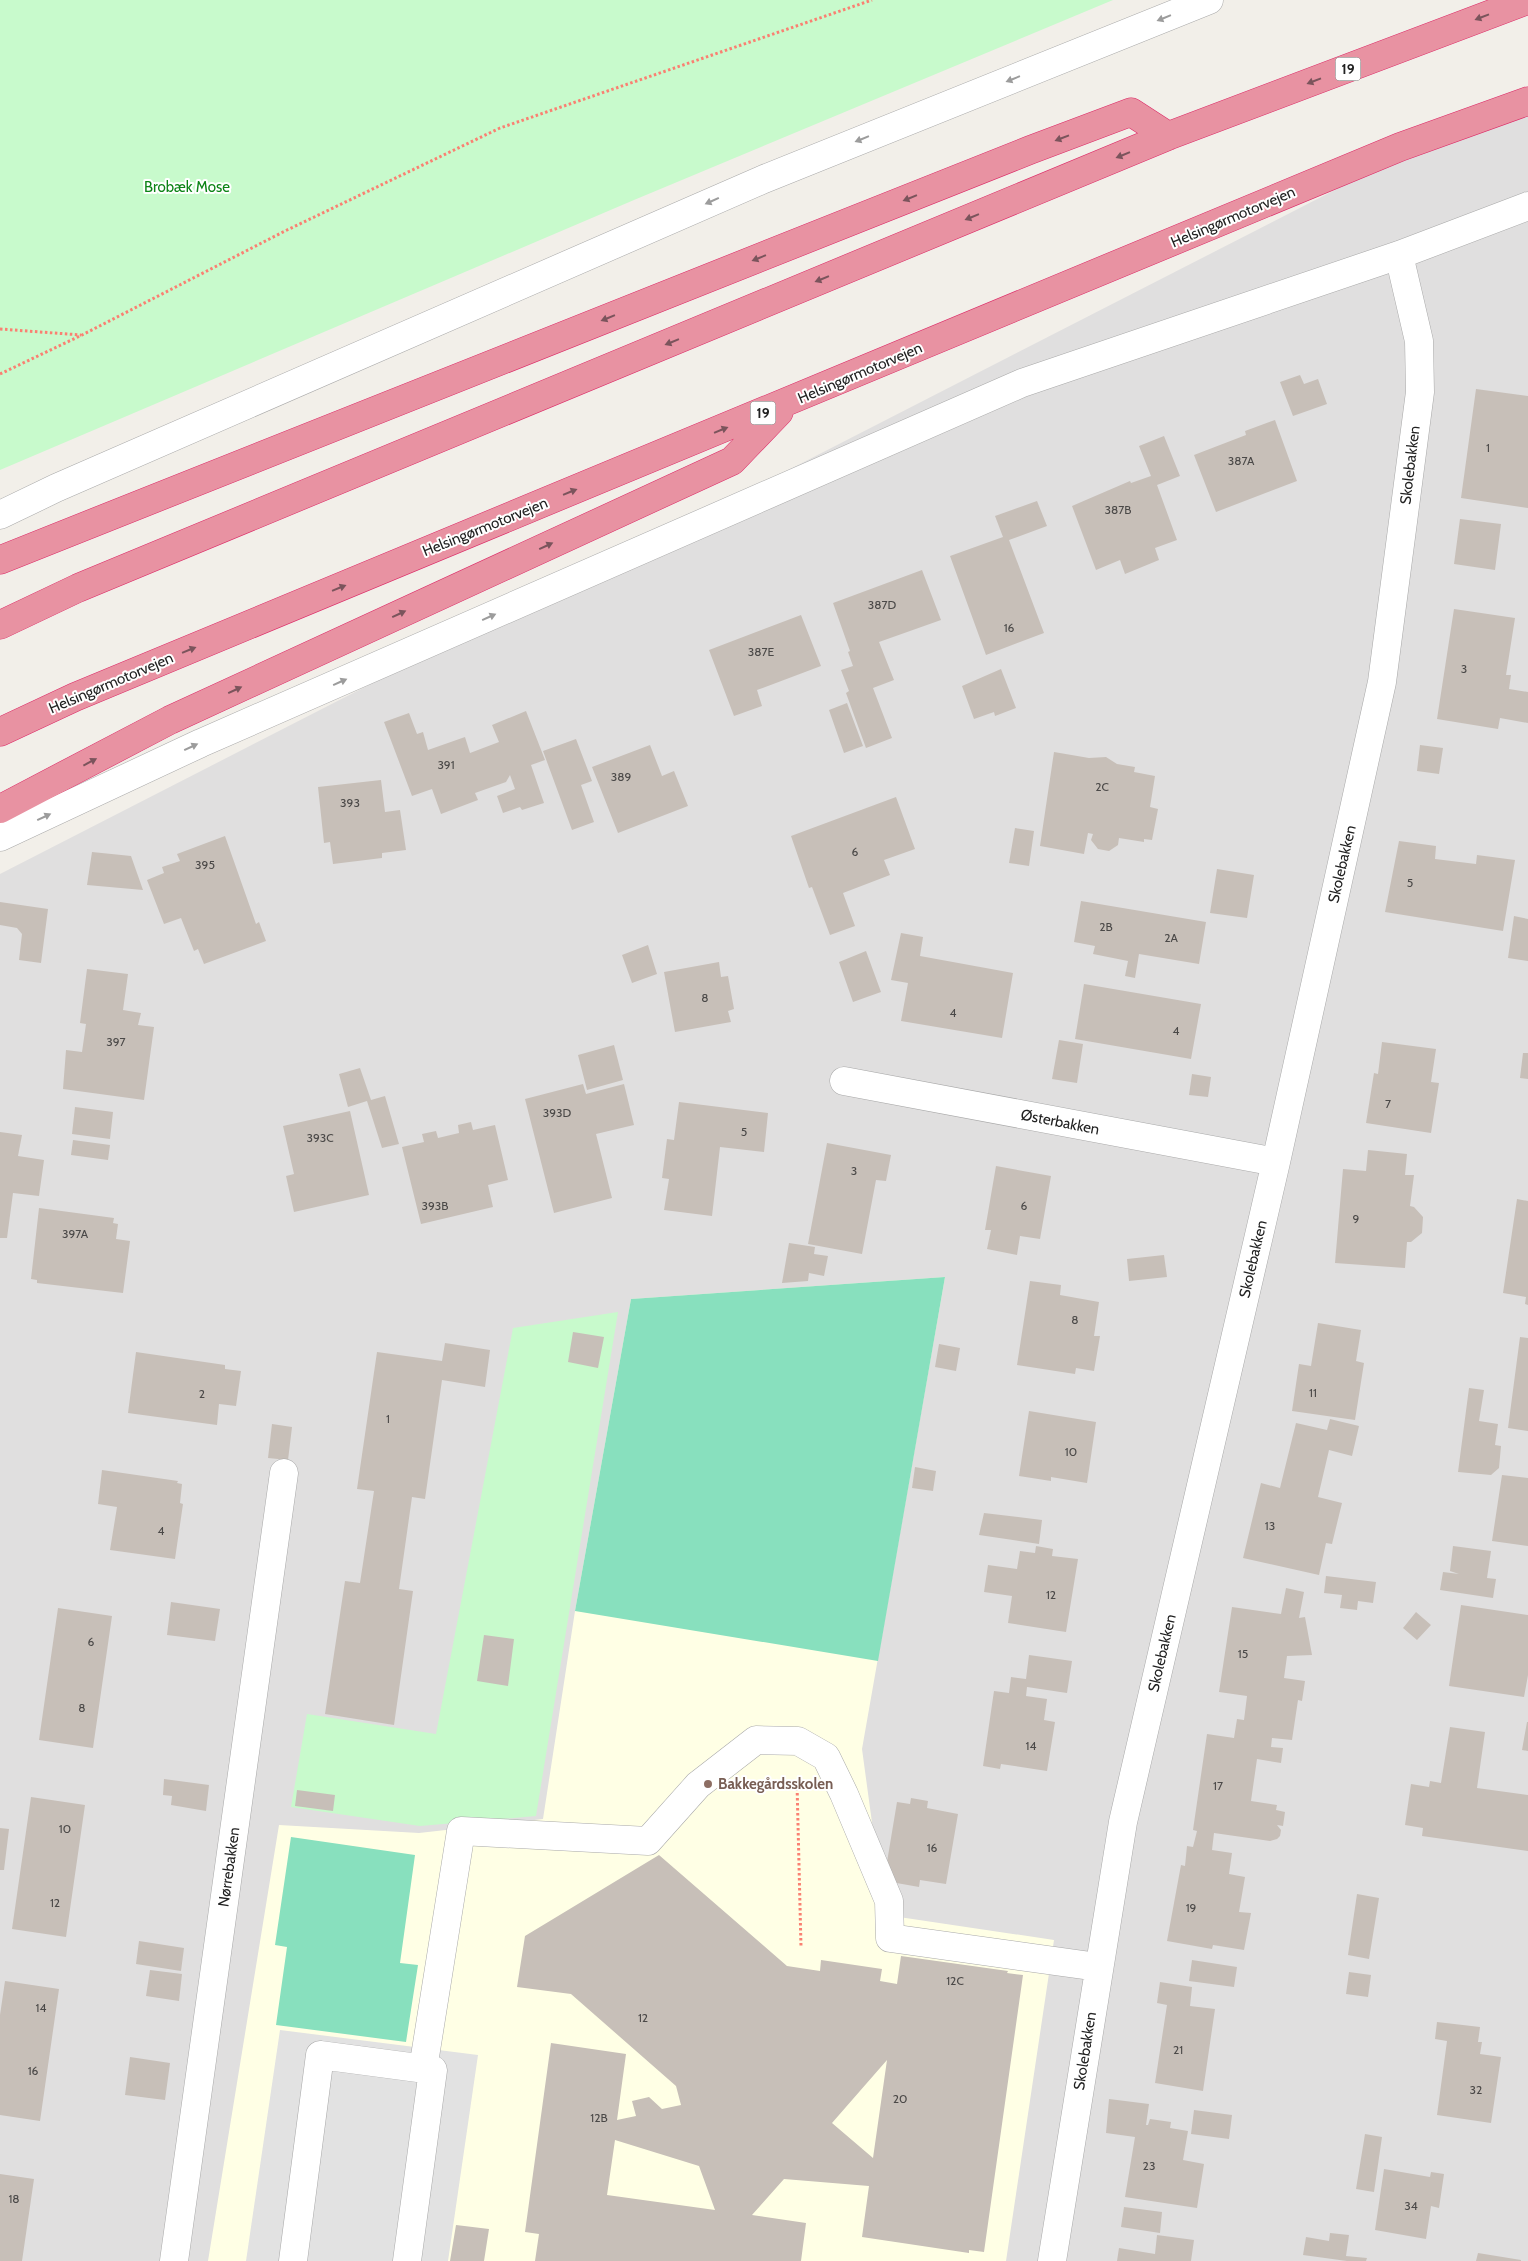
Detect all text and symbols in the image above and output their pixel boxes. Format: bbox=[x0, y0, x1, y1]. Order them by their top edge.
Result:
one-way arrow bbox=[1156, 14, 1171, 22]
one-way arrow bbox=[1475, 14, 1489, 22]
road number: 19 bbox=[1336, 58, 1360, 80]
one-way arrow bbox=[1006, 75, 1020, 83]
one-way arrow bbox=[1307, 78, 1321, 86]
one-way arrow bbox=[1054, 135, 1069, 142]
one-way arrow bbox=[855, 136, 869, 144]
one-way arrow bbox=[1115, 151, 1130, 159]
park label: Brobæk Mose bbox=[144, 178, 230, 196]
street label: Helsingørmotorvejen bbox=[1168, 183, 1298, 251]
one-way arrow bbox=[902, 194, 917, 202]
one-way arrow bbox=[705, 198, 719, 206]
one-way arrow bbox=[965, 214, 980, 222]
one-way arrow bbox=[752, 255, 767, 262]
one-way arrow bbox=[815, 276, 829, 284]
one-way arrow bbox=[601, 315, 616, 322]
one-way arrow bbox=[665, 338, 679, 346]
street label: Helsingørmotorvejen bbox=[795, 339, 925, 407]
road number: 19 bbox=[750, 402, 776, 424]
street label: Skolebakken bbox=[1396, 425, 1424, 505]
one-way arrow bbox=[713, 426, 728, 434]
house number: 1 bbox=[1486, 440, 1490, 455]
house number: 387A bbox=[1228, 453, 1255, 468]
one-way arrow bbox=[563, 488, 577, 496]
street label: Helsingørmotorvejen bbox=[420, 494, 550, 560]
house number: 387B bbox=[1105, 502, 1131, 517]
one-way arrow bbox=[539, 542, 553, 550]
one-way arrow bbox=[332, 583, 346, 591]
house number: 387D bbox=[868, 597, 897, 612]
one-way arrow bbox=[392, 610, 406, 618]
one-way arrow bbox=[482, 613, 496, 621]
house number: 16 bbox=[1004, 620, 1015, 635]
house number: 387E bbox=[748, 644, 775, 659]
one-way arrow bbox=[182, 645, 196, 653]
street label: Helsingørmotorvejen bbox=[46, 649, 176, 717]
house number: 3 bbox=[1461, 661, 1467, 676]
one-way arrow bbox=[333, 678, 347, 686]
one-way arrow bbox=[228, 685, 242, 693]
one-way arrow bbox=[184, 743, 198, 751]
house number: 391 bbox=[437, 757, 455, 772]
one-way arrow bbox=[82, 758, 97, 766]
house number: 389 bbox=[611, 769, 631, 784]
house number: 2C bbox=[1095, 779, 1109, 794]
house number: 393 bbox=[340, 795, 360, 810]
one-way arrow bbox=[37, 812, 51, 820]
street label: Skolebakken bbox=[1324, 823, 1360, 905]
house number: 6 bbox=[852, 844, 859, 859]
house number: 395 bbox=[195, 857, 215, 872]
house number: 5 bbox=[1407, 875, 1413, 890]
house number: 2B bbox=[1099, 919, 1113, 934]
house number: 2A bbox=[1164, 930, 1178, 945]
house number: 8 bbox=[701, 990, 709, 1005]
house number: 4 bbox=[950, 1005, 957, 1020]
house number: 4 bbox=[1173, 1023, 1180, 1038]
house number: 397 bbox=[106, 1034, 126, 1049]
house number: 7 bbox=[1385, 1096, 1391, 1111]
house number: 393D bbox=[543, 1105, 572, 1120]
street label: Østerbakken bbox=[1019, 1106, 1101, 1138]
house number: 5 bbox=[741, 1124, 747, 1139]
house number: 393C bbox=[306, 1130, 334, 1145]
house number: 3 bbox=[851, 1163, 857, 1178]
house number: 393B bbox=[422, 1198, 448, 1213]
house number: 6 bbox=[1021, 1198, 1028, 1213]
house number: 9 bbox=[1353, 1211, 1360, 1226]
street label: Skolebakken bbox=[1235, 1218, 1271, 1300]
house number: 397A bbox=[62, 1226, 89, 1241]
house number: 8 bbox=[1071, 1312, 1079, 1327]
house number: 11 bbox=[1309, 1385, 1317, 1400]
house number: 2 bbox=[199, 1386, 205, 1401]
house number: 1 bbox=[386, 1411, 390, 1426]
house number: 10 bbox=[1065, 1444, 1077, 1459]
house number: 13 bbox=[1265, 1518, 1275, 1533]
house number: 4 bbox=[158, 1523, 165, 1538]
house number: 12 bbox=[1046, 1587, 1056, 1602]
street label: Skolebakken bbox=[1144, 1612, 1180, 1694]
house number: 6 bbox=[88, 1634, 95, 1649]
house number: 15 bbox=[1238, 1646, 1248, 1661]
house number: 8 bbox=[78, 1700, 86, 1715]
house number: 14 bbox=[1026, 1738, 1036, 1753]
place label: Bakkegårdsskolen bbox=[718, 1775, 833, 1793]
marker: Bakkegårdsskolen bbox=[702, 1778, 714, 1790]
house number: 17 bbox=[1213, 1778, 1223, 1793]
house number: 10 bbox=[59, 1821, 71, 1836]
street label: Nørrebakken bbox=[215, 1826, 243, 1908]
house number: 16 bbox=[927, 1840, 938, 1855]
house number: 12 bbox=[50, 1895, 60, 1910]
house number: 19 bbox=[1186, 1900, 1197, 1915]
house number: 12C bbox=[946, 1973, 964, 1988]
house number: 14 bbox=[36, 2000, 46, 2015]
house number: 12 bbox=[638, 2010, 648, 2025]
street label: Skolebakken bbox=[1070, 2011, 1100, 2091]
house number: 21 bbox=[1173, 2042, 1183, 2057]
house number: 16 bbox=[28, 2063, 39, 2078]
house number: 32 bbox=[1470, 2082, 1482, 2097]
house number: 20 bbox=[893, 2091, 907, 2106]
house number: 12B bbox=[590, 2110, 608, 2125]
house number: 23 bbox=[1143, 2158, 1155, 2173]
house number: 18 bbox=[8, 2191, 20, 2206]
house number: 34 bbox=[1404, 2198, 1418, 2213]

